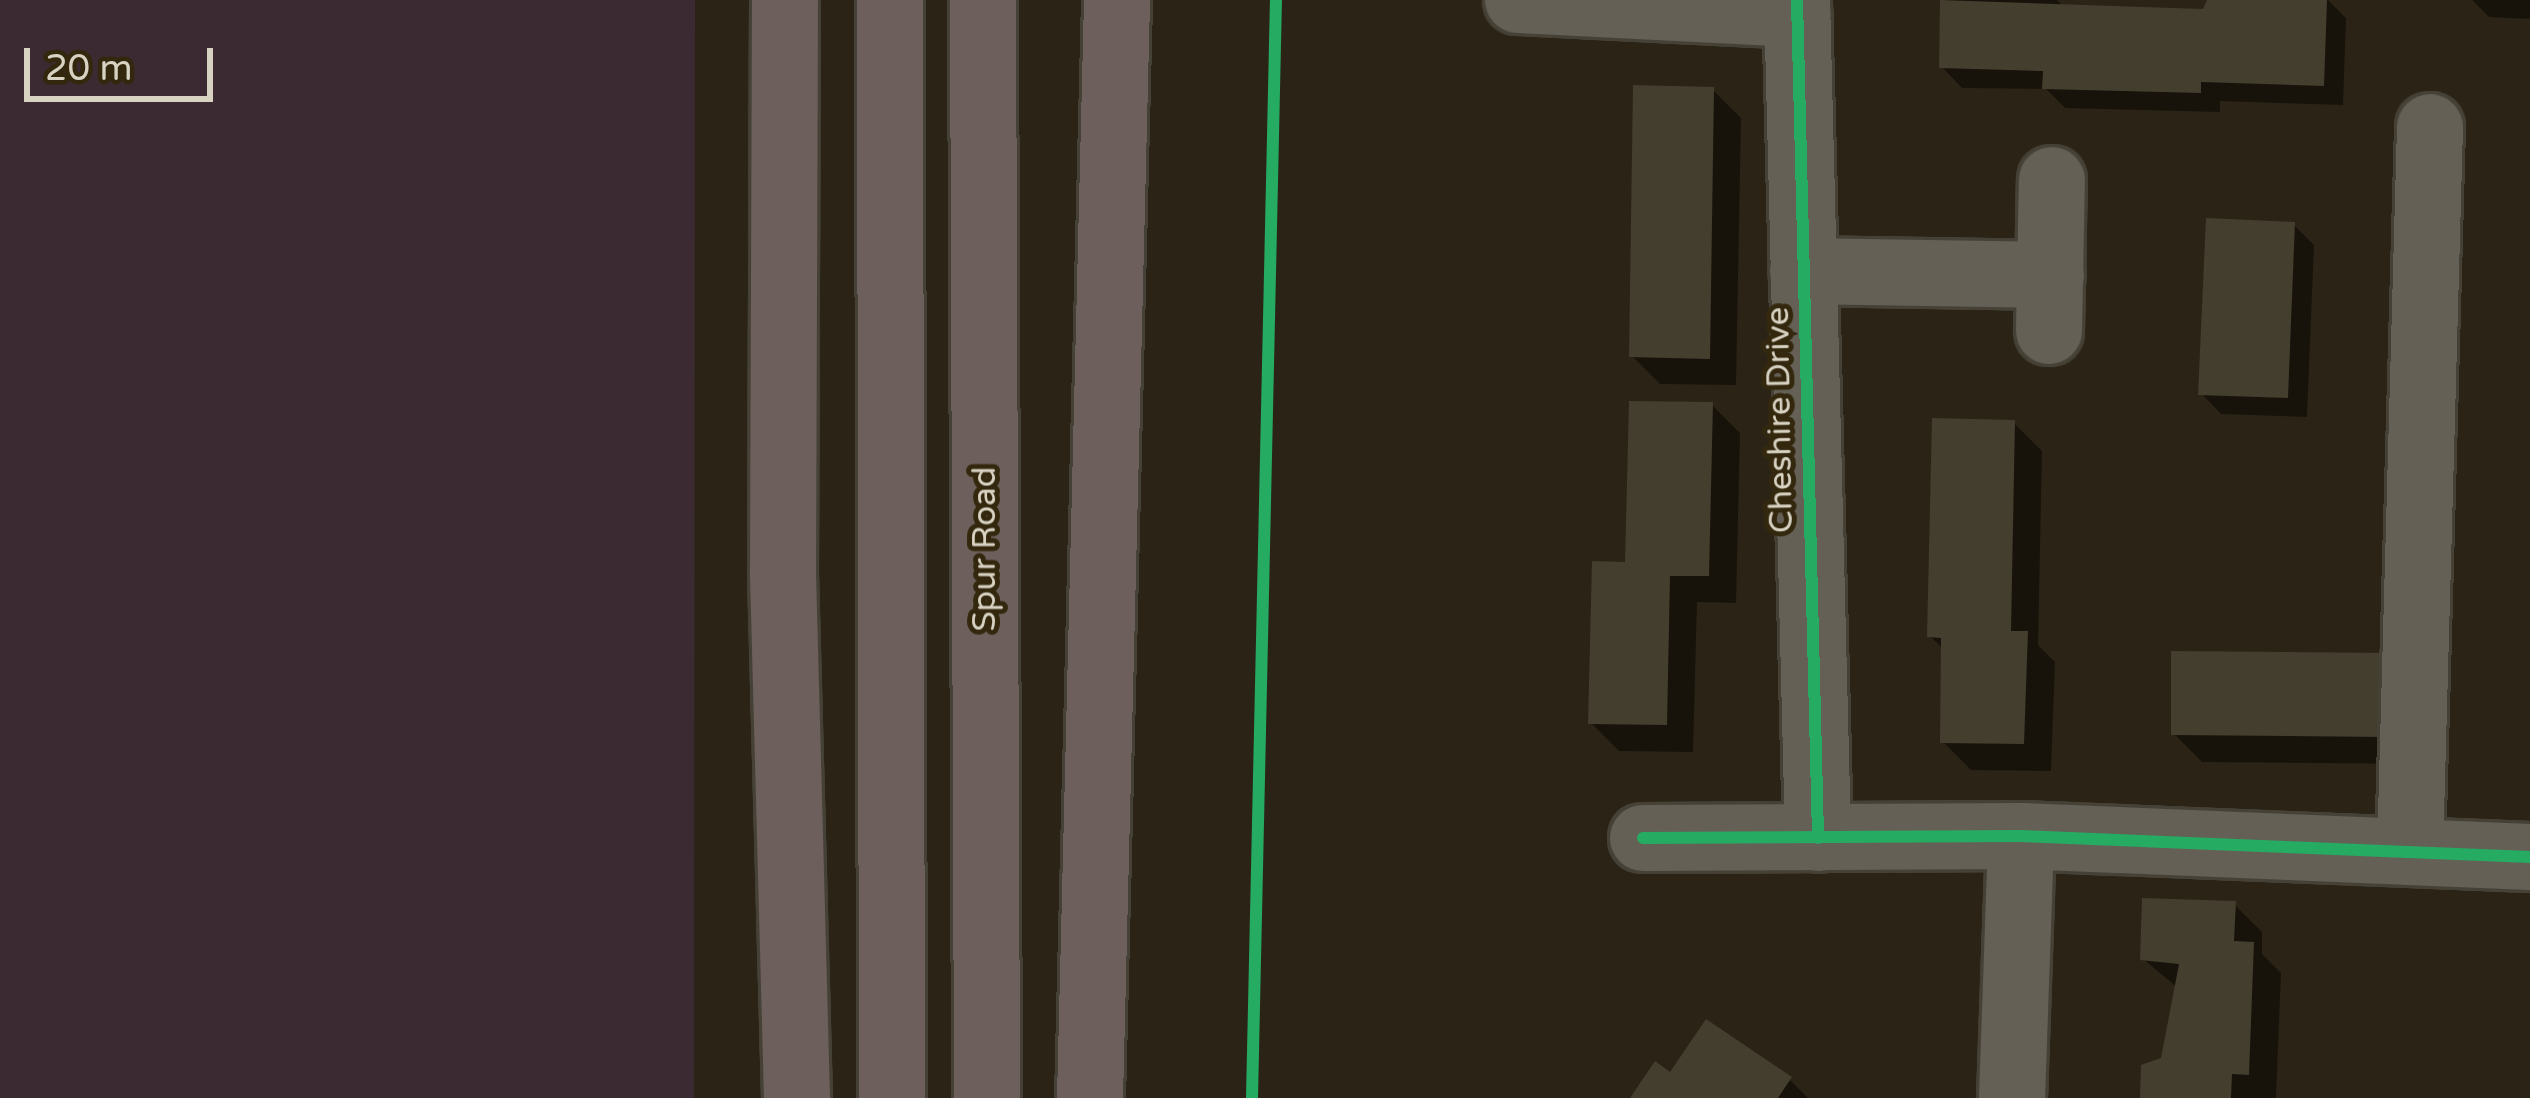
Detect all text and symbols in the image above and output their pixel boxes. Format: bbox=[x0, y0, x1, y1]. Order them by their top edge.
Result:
scale bar bbox=[30, 24, 219, 98]
text: 20 m bbox=[45, 47, 133, 90]
street label: Cheshire Drive bbox=[1758, 306, 1802, 534]
street label: Spur Road bbox=[965, 466, 1005, 632]

